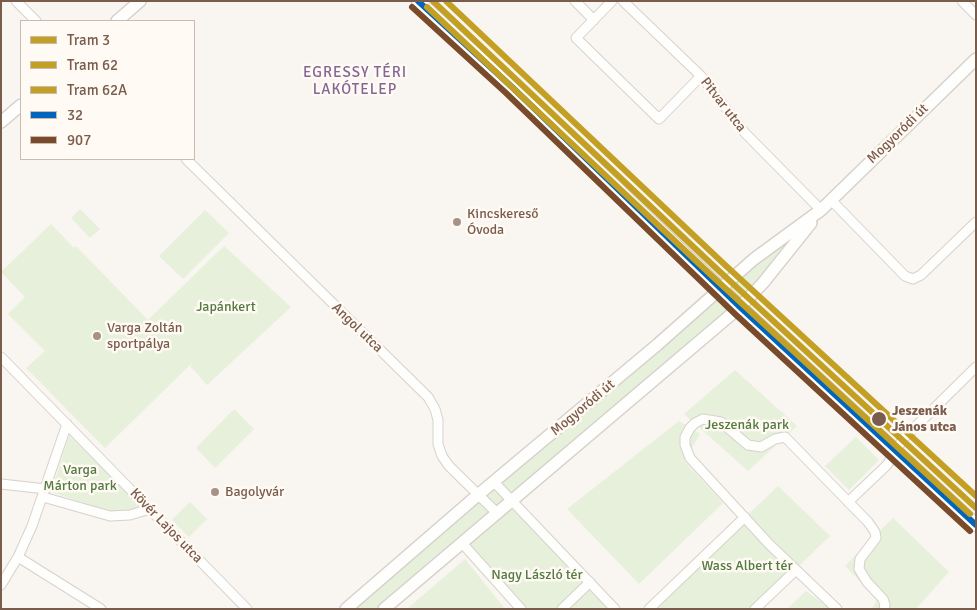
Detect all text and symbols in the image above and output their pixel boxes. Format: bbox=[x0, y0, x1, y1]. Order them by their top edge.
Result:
legend bbox=[20, 20, 195, 160]
text: Tram 3 bbox=[67, 31, 110, 49]
text: Tram 62 bbox=[67, 56, 118, 74]
district label: EGRESSY TÉRI LAKÓTELEP bbox=[301, 64, 409, 99]
street label: Pitvar utca bbox=[697, 74, 749, 136]
text: Tram 62A bbox=[67, 81, 127, 99]
street label: Mogyoródi út bbox=[864, 101, 932, 167]
text: 32 bbox=[67, 106, 83, 124]
text: 907 bbox=[67, 131, 91, 149]
place label: Kincskereső Óvoda bbox=[467, 206, 539, 238]
marker: Kincskereső Óvoda bbox=[451, 216, 463, 228]
park label: Japánkert bbox=[196, 299, 256, 315]
street label: Angol utca bbox=[328, 300, 386, 356]
place label: Varga Zoltán sportpálya bbox=[107, 320, 182, 352]
marker: Varga Zoltán sportpálya bbox=[91, 330, 103, 342]
street label: Mogyoródi út bbox=[547, 376, 619, 440]
place label: Jeszenák János utca bbox=[892, 403, 956, 436]
marker: Jeszenák János utca bbox=[870, 410, 888, 428]
park label: Jeszenák park bbox=[705, 417, 789, 433]
park label: Varga Márton park bbox=[43, 462, 117, 494]
place label: Bagolyvár bbox=[225, 484, 284, 500]
street label: Kövér Lajos utca bbox=[126, 485, 206, 567]
marker: Bagolyvár bbox=[209, 486, 221, 498]
park label: Wass Albert tér bbox=[701, 558, 793, 574]
park label: Nagy László tér bbox=[491, 567, 583, 583]

